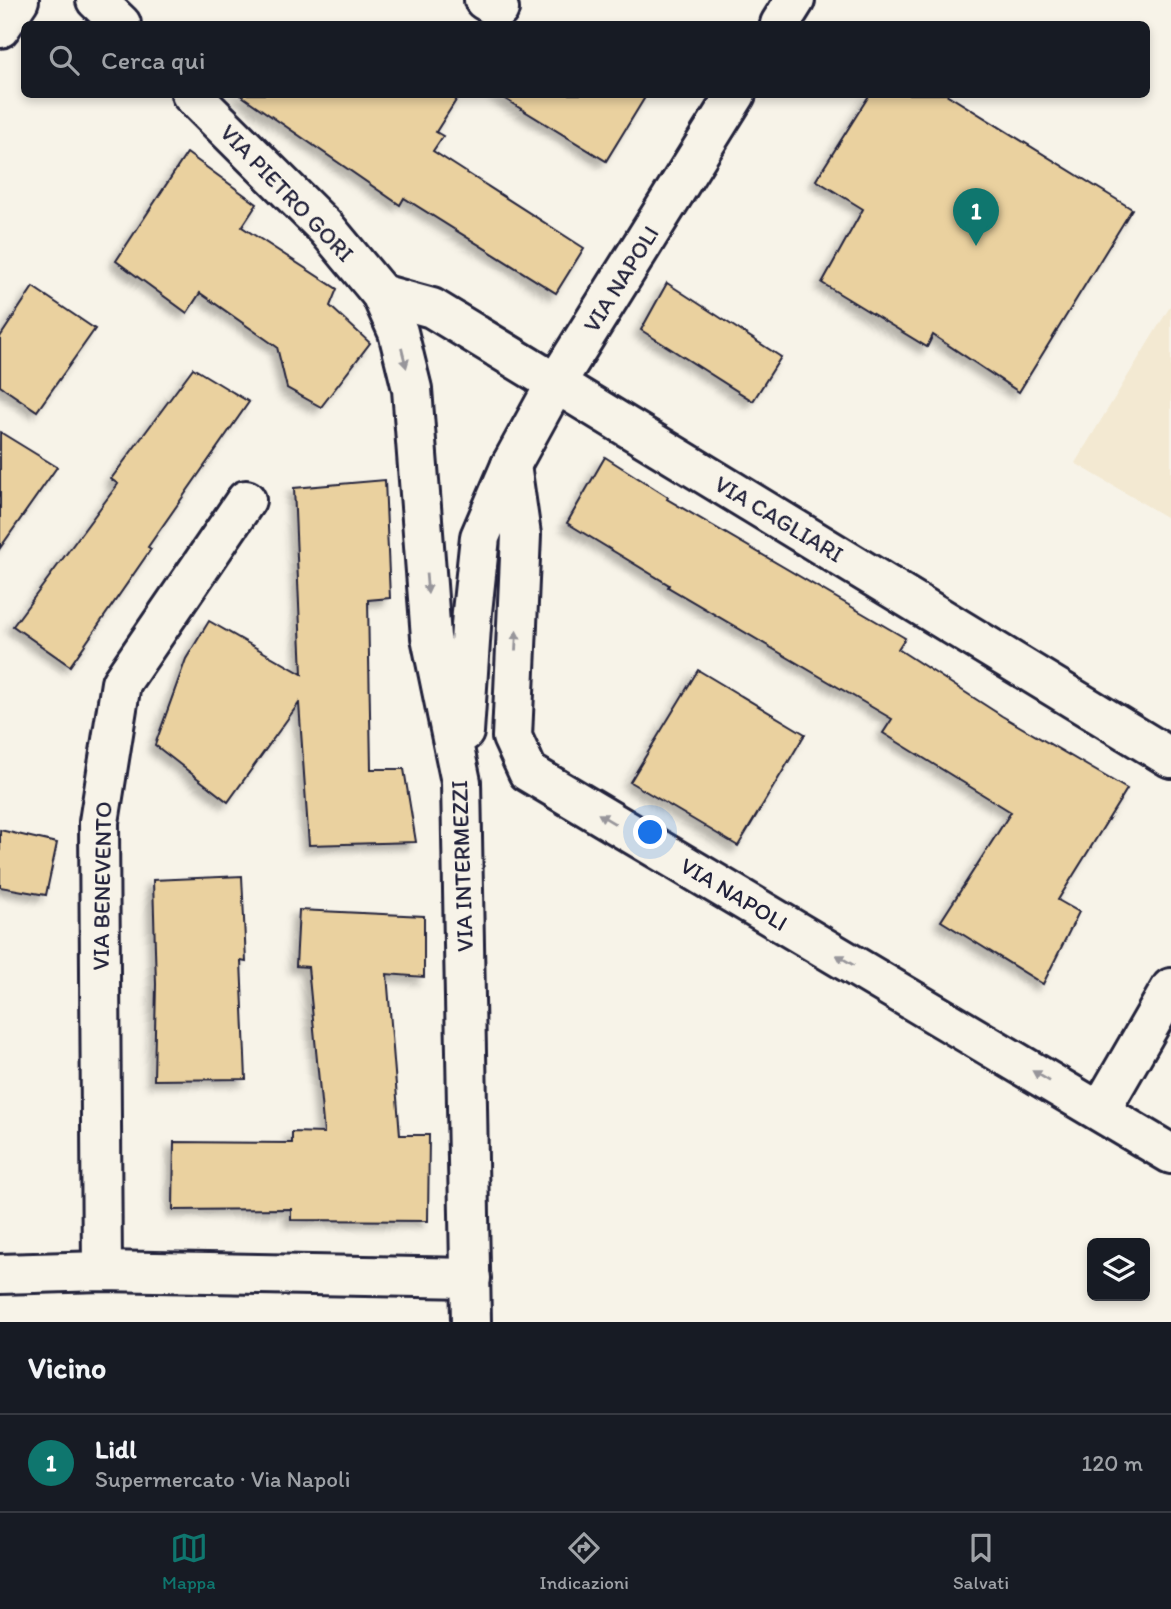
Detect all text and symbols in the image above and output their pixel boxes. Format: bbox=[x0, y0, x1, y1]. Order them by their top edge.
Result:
search box bbox=[21, 21, 1150, 98]
icon: search bbox=[45, 41, 83, 79]
text: Cerca qui bbox=[101, 44, 205, 76]
street label: VIA PIETRO GORI bbox=[214, 118, 360, 268]
pin: 1 bbox=[953, 188, 999, 246]
street label: VIA NAPOLI bbox=[577, 221, 665, 337]
one-way arrow bbox=[399, 347, 410, 369]
street label: VIA CAGLIARI bbox=[710, 470, 848, 568]
one-way arrow bbox=[422, 573, 433, 595]
one-way arrow bbox=[511, 629, 522, 651]
street label: VIA INTERMEZZI bbox=[445, 780, 479, 952]
street label: VIA BENEVENTO bbox=[87, 801, 117, 971]
one-way arrow bbox=[598, 813, 617, 825]
your location bbox=[633, 815, 667, 849]
street label: VIA NAPOLI bbox=[675, 851, 793, 937]
one-way arrow bbox=[836, 954, 855, 966]
one-way arrow bbox=[1031, 1070, 1050, 1083]
map controls bbox=[1087, 1238, 1150, 1301]
button: layers bbox=[1087, 1238, 1150, 1301]
text: Vicino bbox=[28, 1349, 106, 1386]
text: Lidl bbox=[95, 1433, 137, 1465]
text: 1 bbox=[46, 1449, 56, 1477]
text: 120 m bbox=[1082, 1449, 1143, 1477]
text: Supermercato · Via Napoli bbox=[95, 1465, 350, 1493]
tab: Mappa bbox=[162, 1529, 216, 1594]
tab: Indicazioni bbox=[540, 1529, 629, 1594]
tab: Salvati bbox=[953, 1529, 1009, 1594]

